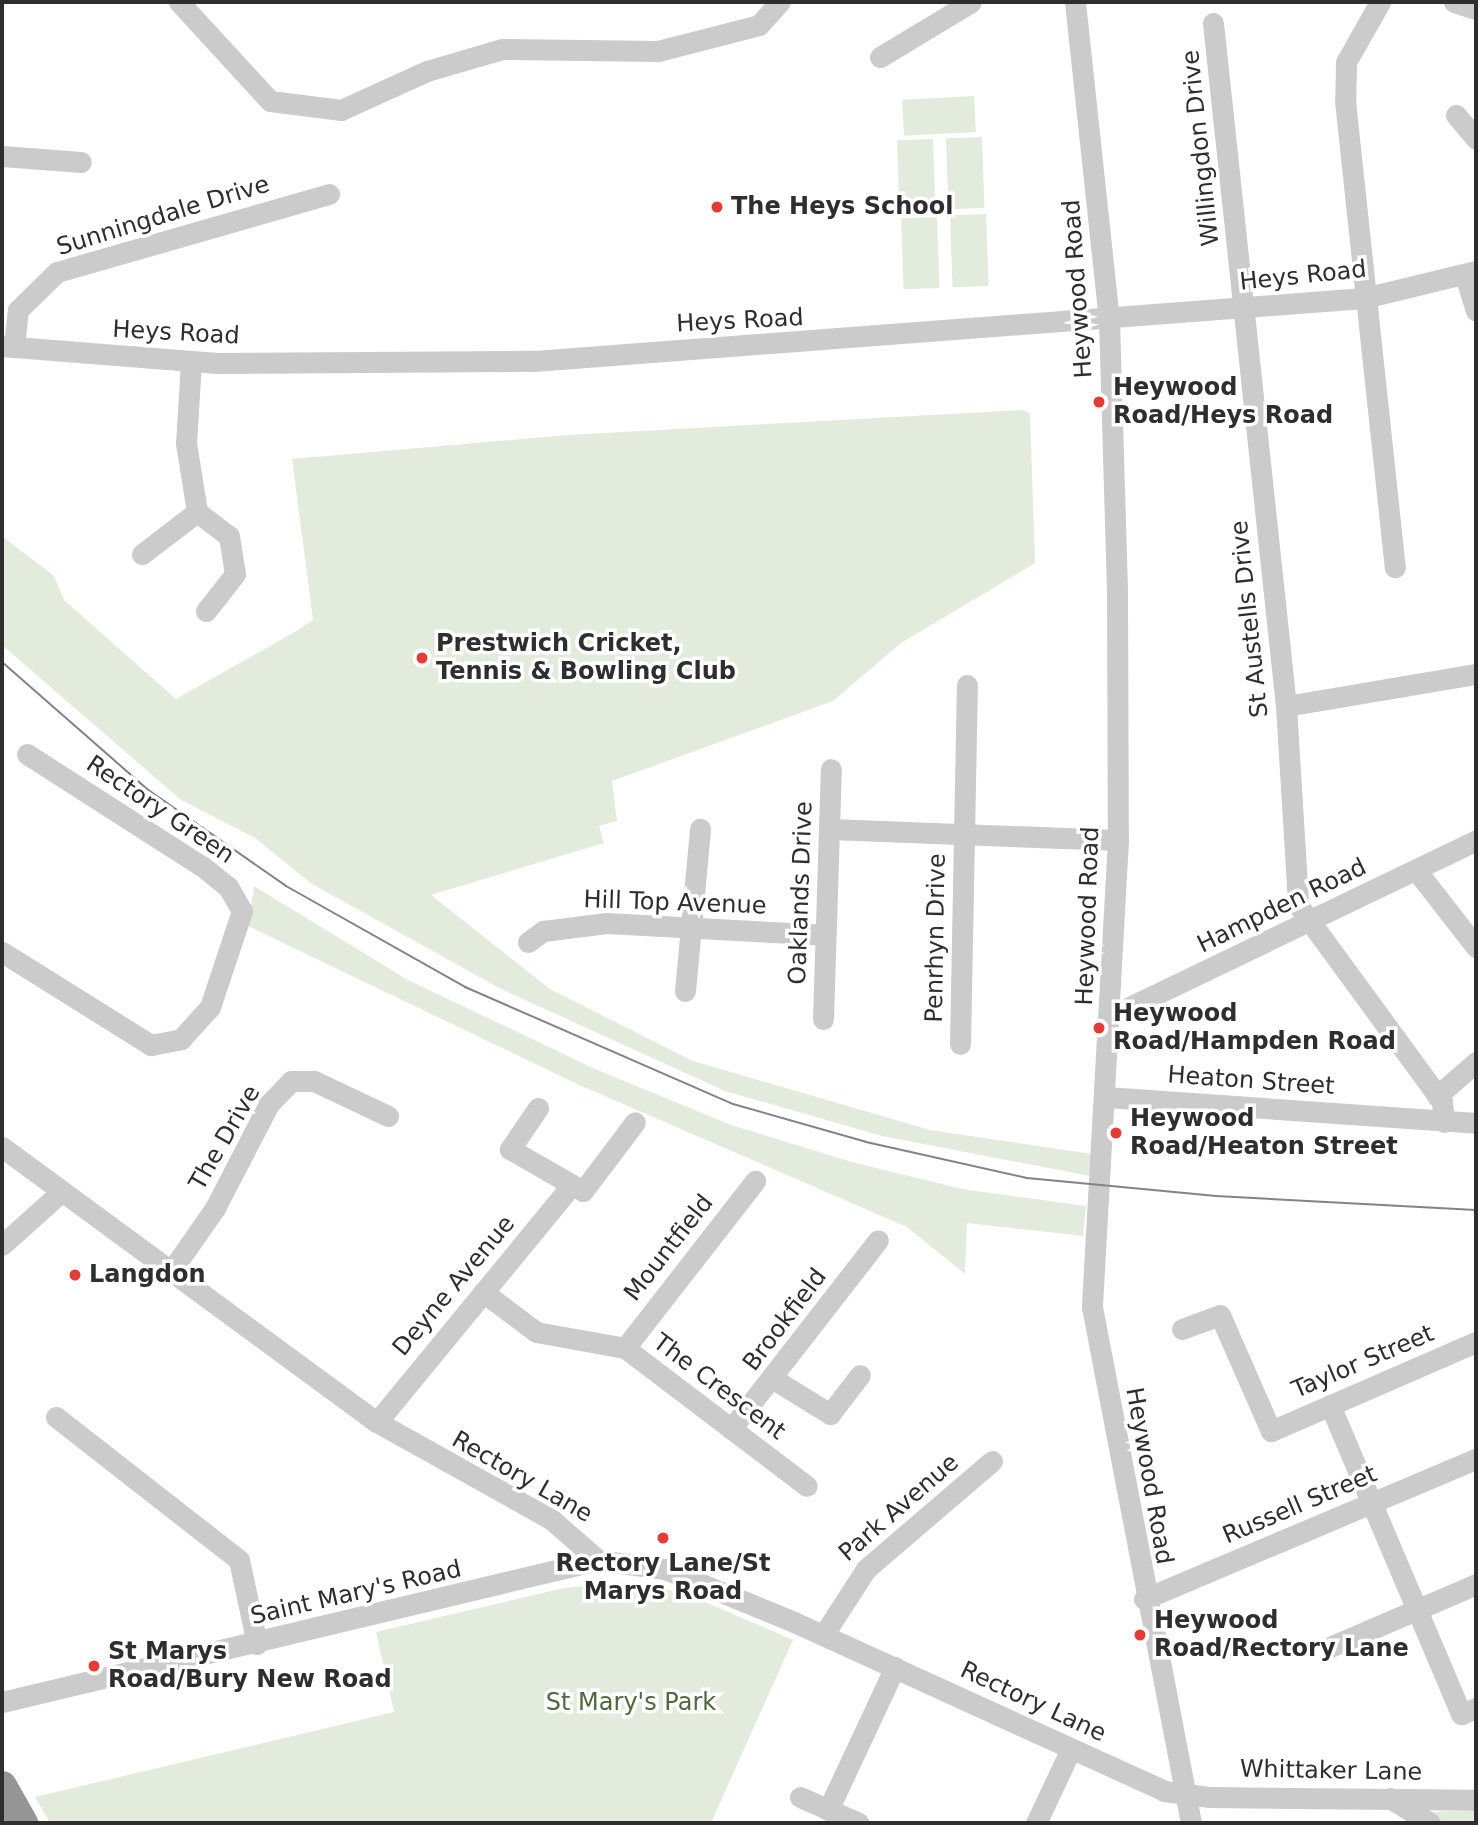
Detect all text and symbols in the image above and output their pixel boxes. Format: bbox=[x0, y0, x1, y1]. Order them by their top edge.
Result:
street label: Willingdon Drive bbox=[1176, 49, 1226, 247]
street label: Sunningdale Drive bbox=[53, 170, 273, 262]
place label: The Heys School bbox=[731, 193, 954, 221]
marker: The Heys School bbox=[709, 199, 725, 215]
street label: Heywood Road bbox=[1057, 199, 1099, 379]
street label: Heys Road bbox=[1238, 255, 1368, 297]
street label: Heys Road bbox=[676, 303, 804, 339]
street label: Heys Road bbox=[112, 315, 240, 351]
place label: Heywood Road/Heys Road bbox=[1113, 374, 1333, 430]
marker: Heywood Road/Heys Road bbox=[1091, 394, 1107, 410]
street label: St Austells Drive bbox=[1225, 519, 1275, 719]
place label: Prestwich Cricket, Tennis & Bowling Club bbox=[436, 630, 736, 686]
marker: Prestwich Cricket, Tennis & Bowling Club bbox=[414, 650, 430, 666]
street label: Rectory Green bbox=[81, 750, 239, 870]
street label: Oaklands Drive bbox=[783, 801, 819, 985]
street label: Heywood Road bbox=[1070, 826, 1106, 1006]
street label: Penrhyn Drive bbox=[920, 853, 952, 1023]
street label: Hampden Road bbox=[1193, 853, 1371, 959]
street label: Hill Top Avenue bbox=[583, 885, 767, 921]
place label: Heywood Road/Hampden Road bbox=[1113, 1000, 1396, 1056]
marker: Heywood Road/Hampden Road bbox=[1091, 1020, 1107, 1036]
street label: Heaton Street bbox=[1167, 1061, 1335, 1101]
street label: The Drive bbox=[183, 1080, 267, 1196]
place label: Heywood Road/Heaton Street bbox=[1130, 1105, 1398, 1161]
marker: Heywood Road/Heaton Street bbox=[1108, 1125, 1124, 1141]
street label: Mountfield bbox=[619, 1189, 719, 1307]
street label: Deyne Avenue bbox=[387, 1210, 521, 1362]
place label: Langdon bbox=[89, 1261, 206, 1289]
street label: Brookfield bbox=[737, 1263, 833, 1377]
marker: Langdon bbox=[67, 1267, 83, 1283]
street label: Taylor Street bbox=[1288, 1319, 1438, 1405]
street label: The Crescent bbox=[647, 1328, 791, 1446]
street label: Heywood Road bbox=[1119, 1385, 1179, 1567]
street label: Rectory Lane bbox=[447, 1425, 597, 1529]
street label: Park Avenue bbox=[833, 1448, 965, 1568]
street label: Russell Street bbox=[1219, 1460, 1381, 1550]
marker: Rectory Lane/St Marys Road bbox=[655, 1530, 671, 1546]
place label: Rectory Lane/St Marys Road bbox=[555, 1550, 771, 1606]
street label: Saint Mary's Road bbox=[248, 1555, 464, 1631]
place label: Heywood Road/Rectory Lane bbox=[1154, 1607, 1409, 1663]
marker: Heywood Road/Rectory Lane bbox=[1132, 1627, 1148, 1643]
place label: St Marys Road/Bury New Road bbox=[108, 1638, 392, 1694]
street label: Rectory Lane bbox=[956, 1656, 1110, 1748]
marker: St Marys Road/Bury New Road bbox=[86, 1658, 102, 1674]
park label: St Mary's Park bbox=[546, 1689, 716, 1717]
street label: Whittaker Lane bbox=[1240, 1755, 1422, 1787]

